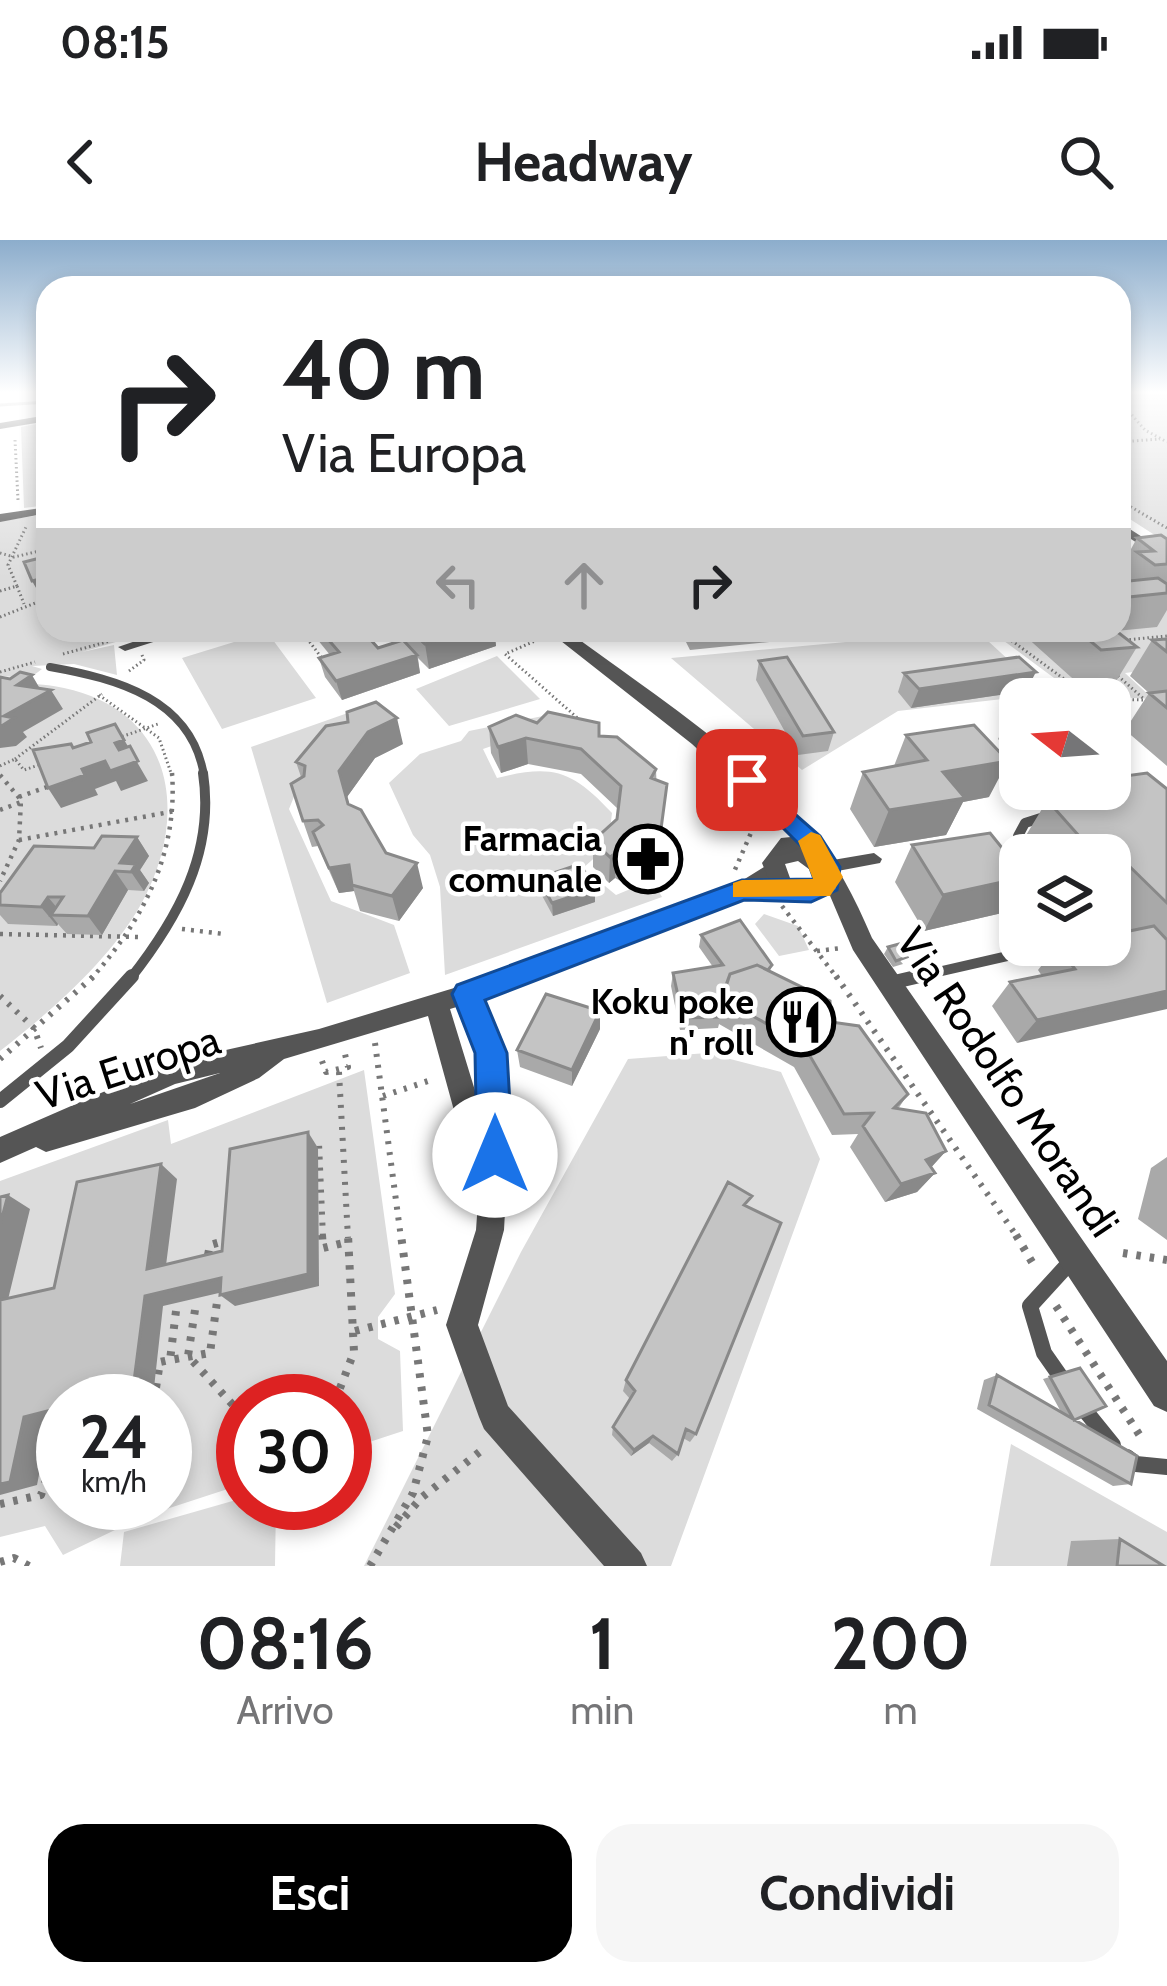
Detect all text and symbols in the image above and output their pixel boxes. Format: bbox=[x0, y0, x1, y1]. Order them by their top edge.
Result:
text: 08:15 bbox=[60, 15, 170, 69]
icon: back bbox=[48, 129, 114, 195]
text: Headway bbox=[475, 129, 692, 195]
icon: search bbox=[1053, 129, 1119, 195]
text: 40 m bbox=[282, 318, 485, 420]
icon: right bbox=[84, 324, 240, 480]
text: Via Europa bbox=[282, 420, 526, 486]
icon: left bbox=[425, 552, 491, 618]
icon: ahead bbox=[551, 552, 617, 618]
icon: right bbox=[677, 552, 743, 618]
north arrow bbox=[999, 678, 1131, 810]
map controls bbox=[999, 678, 1131, 966]
pin bbox=[696, 729, 798, 831]
icon: arrive bbox=[714, 747, 780, 813]
place label: Farmacia comunale bbox=[449, 816, 602, 901]
pharmacy icon: Farmacia comunale bbox=[613, 824, 683, 894]
button: layers bbox=[999, 834, 1131, 966]
street label: Via Rodolfo Morandi bbox=[885, 918, 1131, 1246]
place label: Koku poke n' roll bbox=[590, 979, 754, 1064]
restaurant icon: Koku poke n' roll bbox=[766, 987, 836, 1057]
street label: Via Europa bbox=[30, 1013, 226, 1121]
position arrow bbox=[432, 1092, 558, 1218]
speed limit sign: 30 bbox=[216, 1374, 372, 1530]
text: 24 bbox=[80, 1400, 149, 1473]
text: km/h bbox=[81, 1463, 147, 1500]
text: 08:16 bbox=[196, 1600, 374, 1687]
text: 1 bbox=[589, 1600, 616, 1687]
text: 200 bbox=[831, 1600, 971, 1687]
text: Arrivo bbox=[236, 1686, 334, 1734]
text: min bbox=[570, 1686, 634, 1734]
text: m bbox=[884, 1686, 918, 1734]
button: Esci bbox=[48, 1824, 572, 1962]
button: Condividi bbox=[596, 1824, 1119, 1962]

